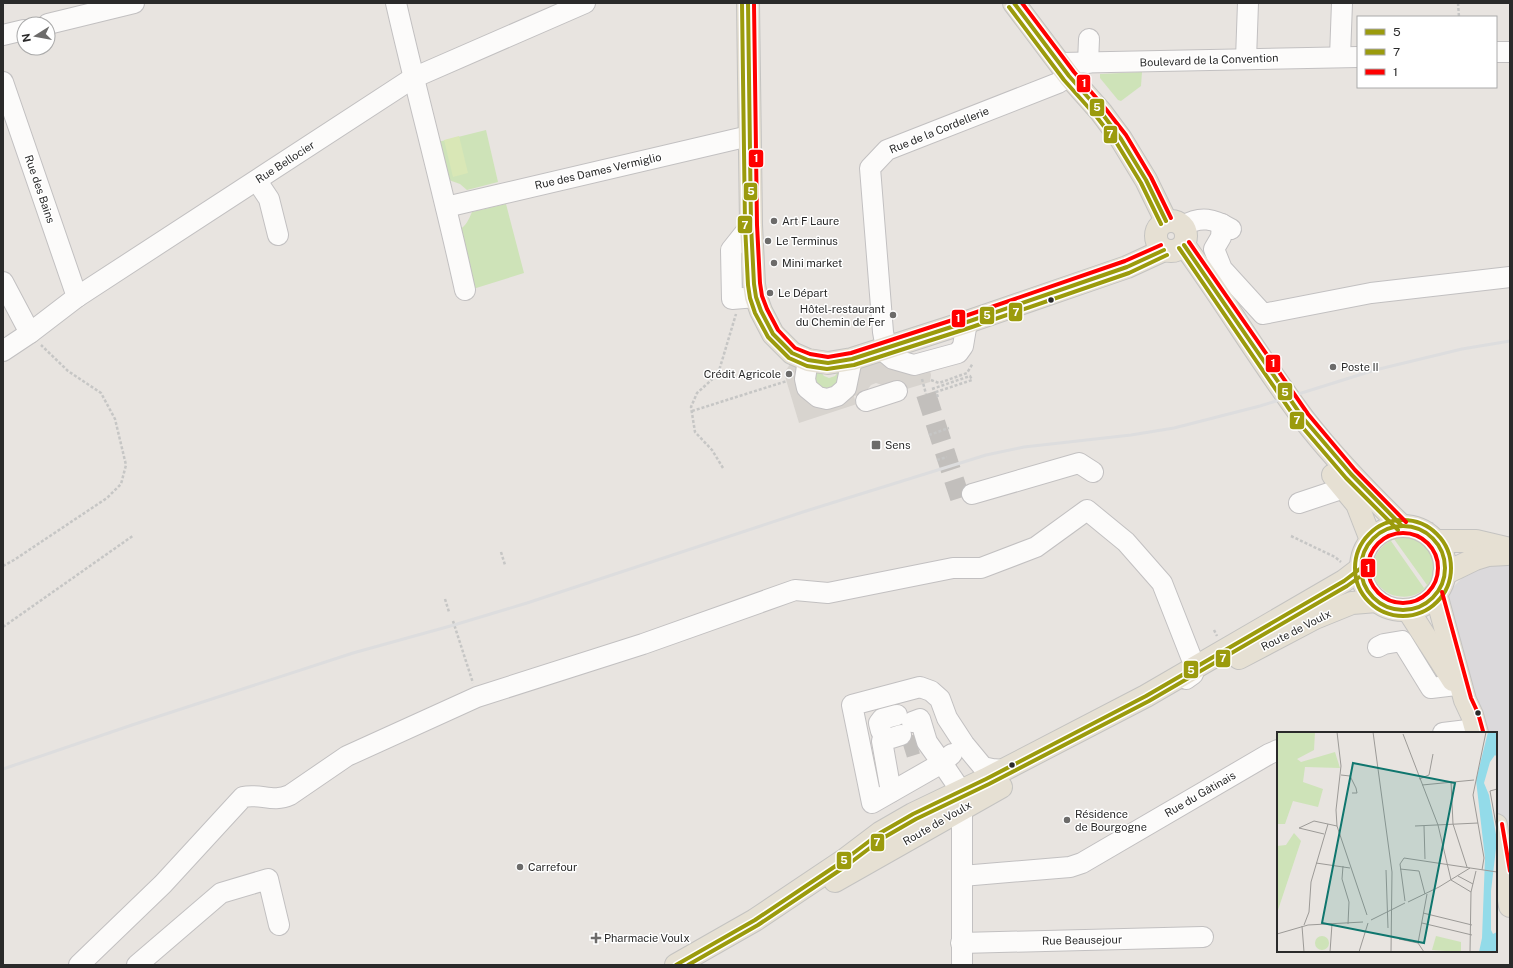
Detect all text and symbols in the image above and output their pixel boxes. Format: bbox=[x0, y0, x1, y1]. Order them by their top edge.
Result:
north arrow bbox=[16, 16, 56, 56]
legend bbox=[1357, 16, 1497, 88]
text: 5 bbox=[1393, 25, 1401, 39]
text: N bbox=[19, 33, 33, 43]
text: 7 bbox=[1393, 45, 1400, 59]
street label: Boulevard de la Convention bbox=[1139, 52, 1279, 68]
text: 1 bbox=[1393, 65, 1398, 79]
line badge: 1 bbox=[1076, 74, 1091, 93]
text: 1 bbox=[1082, 77, 1086, 89]
line badge: 5 bbox=[1089, 98, 1105, 117]
text: 5 bbox=[1093, 101, 1101, 113]
street label: Rue de la Cordellerie bbox=[887, 105, 991, 155]
line badge: 7 bbox=[1103, 125, 1118, 144]
text: 7 bbox=[1107, 128, 1114, 140]
street label: Rue Bellocier bbox=[253, 138, 317, 186]
line badge: 1 bbox=[748, 149, 764, 168]
street label: Rue des Dames Vermiglio bbox=[534, 151, 662, 191]
text: 1 bbox=[754, 152, 758, 164]
street label: Rue des Bains bbox=[23, 153, 57, 225]
line badge: 5 bbox=[743, 182, 758, 201]
text: 5 bbox=[747, 185, 755, 197]
line badge: 7 bbox=[737, 215, 753, 234]
place label: Art F Laure bbox=[782, 215, 839, 227]
marker: Art F Laure bbox=[769, 216, 779, 226]
text: 7 bbox=[742, 219, 749, 231]
place label: Le Terminus bbox=[776, 235, 838, 247]
marker: Le Terminus bbox=[763, 236, 773, 246]
place label: Mini market bbox=[782, 257, 842, 269]
marker: Mini market bbox=[769, 258, 779, 268]
place label: Le Départ bbox=[778, 287, 828, 299]
marker: Le Départ bbox=[765, 288, 775, 298]
unlabelled marker bbox=[1046, 295, 1056, 305]
line badge: 7 bbox=[1008, 302, 1023, 322]
place label: Hôtel-restaurant du Chemin de Fer bbox=[796, 303, 885, 328]
line badge: 5 bbox=[979, 306, 995, 325]
text: 7 bbox=[1013, 306, 1020, 318]
line badge: 1 bbox=[951, 309, 966, 328]
text: 5 bbox=[983, 309, 991, 321]
marker: Hôtel-restaurant du Chemin de Fer bbox=[888, 310, 898, 320]
text: 1 bbox=[956, 312, 960, 324]
line badge: 1 bbox=[1265, 354, 1281, 373]
text: 1 bbox=[1271, 357, 1275, 369]
place label: Poste II bbox=[1341, 361, 1379, 373]
marker: Poste II bbox=[1328, 362, 1338, 372]
place label: Crédit Agricole bbox=[704, 368, 781, 380]
marker: Crédit Agricole bbox=[784, 369, 794, 379]
line badge: 5 bbox=[1277, 382, 1293, 401]
text: 5 bbox=[1281, 386, 1289, 398]
line badge: 7 bbox=[1289, 411, 1305, 430]
text: 7 bbox=[1294, 414, 1301, 426]
marker: Sens bbox=[870, 439, 882, 451]
place label: Sens bbox=[885, 439, 911, 451]
line badge: 1 bbox=[1360, 558, 1376, 578]
text: 1 bbox=[1366, 562, 1370, 574]
street label: Route de Voulx bbox=[1259, 607, 1333, 653]
line badge: 7 bbox=[1215, 649, 1231, 668]
text: 7 bbox=[1220, 652, 1227, 664]
line badge: 5 bbox=[1183, 660, 1199, 679]
text: 5 bbox=[1187, 664, 1195, 676]
unlabelled marker bbox=[1473, 708, 1483, 718]
inset map bbox=[1277, 732, 1497, 952]
unlabelled marker bbox=[1007, 760, 1017, 770]
street label: Rue du Gâtinais bbox=[1162, 769, 1238, 819]
street label: Route de Voulx bbox=[901, 799, 973, 847]
place label: Résidence de Bourgogne bbox=[1075, 808, 1147, 833]
marker: Résidence de Bourgogne bbox=[1062, 815, 1072, 825]
line badge: 7 bbox=[870, 833, 885, 852]
text: 7 bbox=[874, 836, 881, 848]
line badge: 5 bbox=[836, 851, 852, 870]
text: 5 bbox=[840, 854, 848, 866]
place label: Carrefour bbox=[528, 861, 577, 873]
marker: Carrefour bbox=[515, 862, 525, 872]
place label: Pharmacie Voulx bbox=[604, 932, 690, 944]
marker: Pharmacie Voulx bbox=[591, 933, 601, 943]
street label: Rue Beausejour bbox=[1042, 933, 1122, 947]

